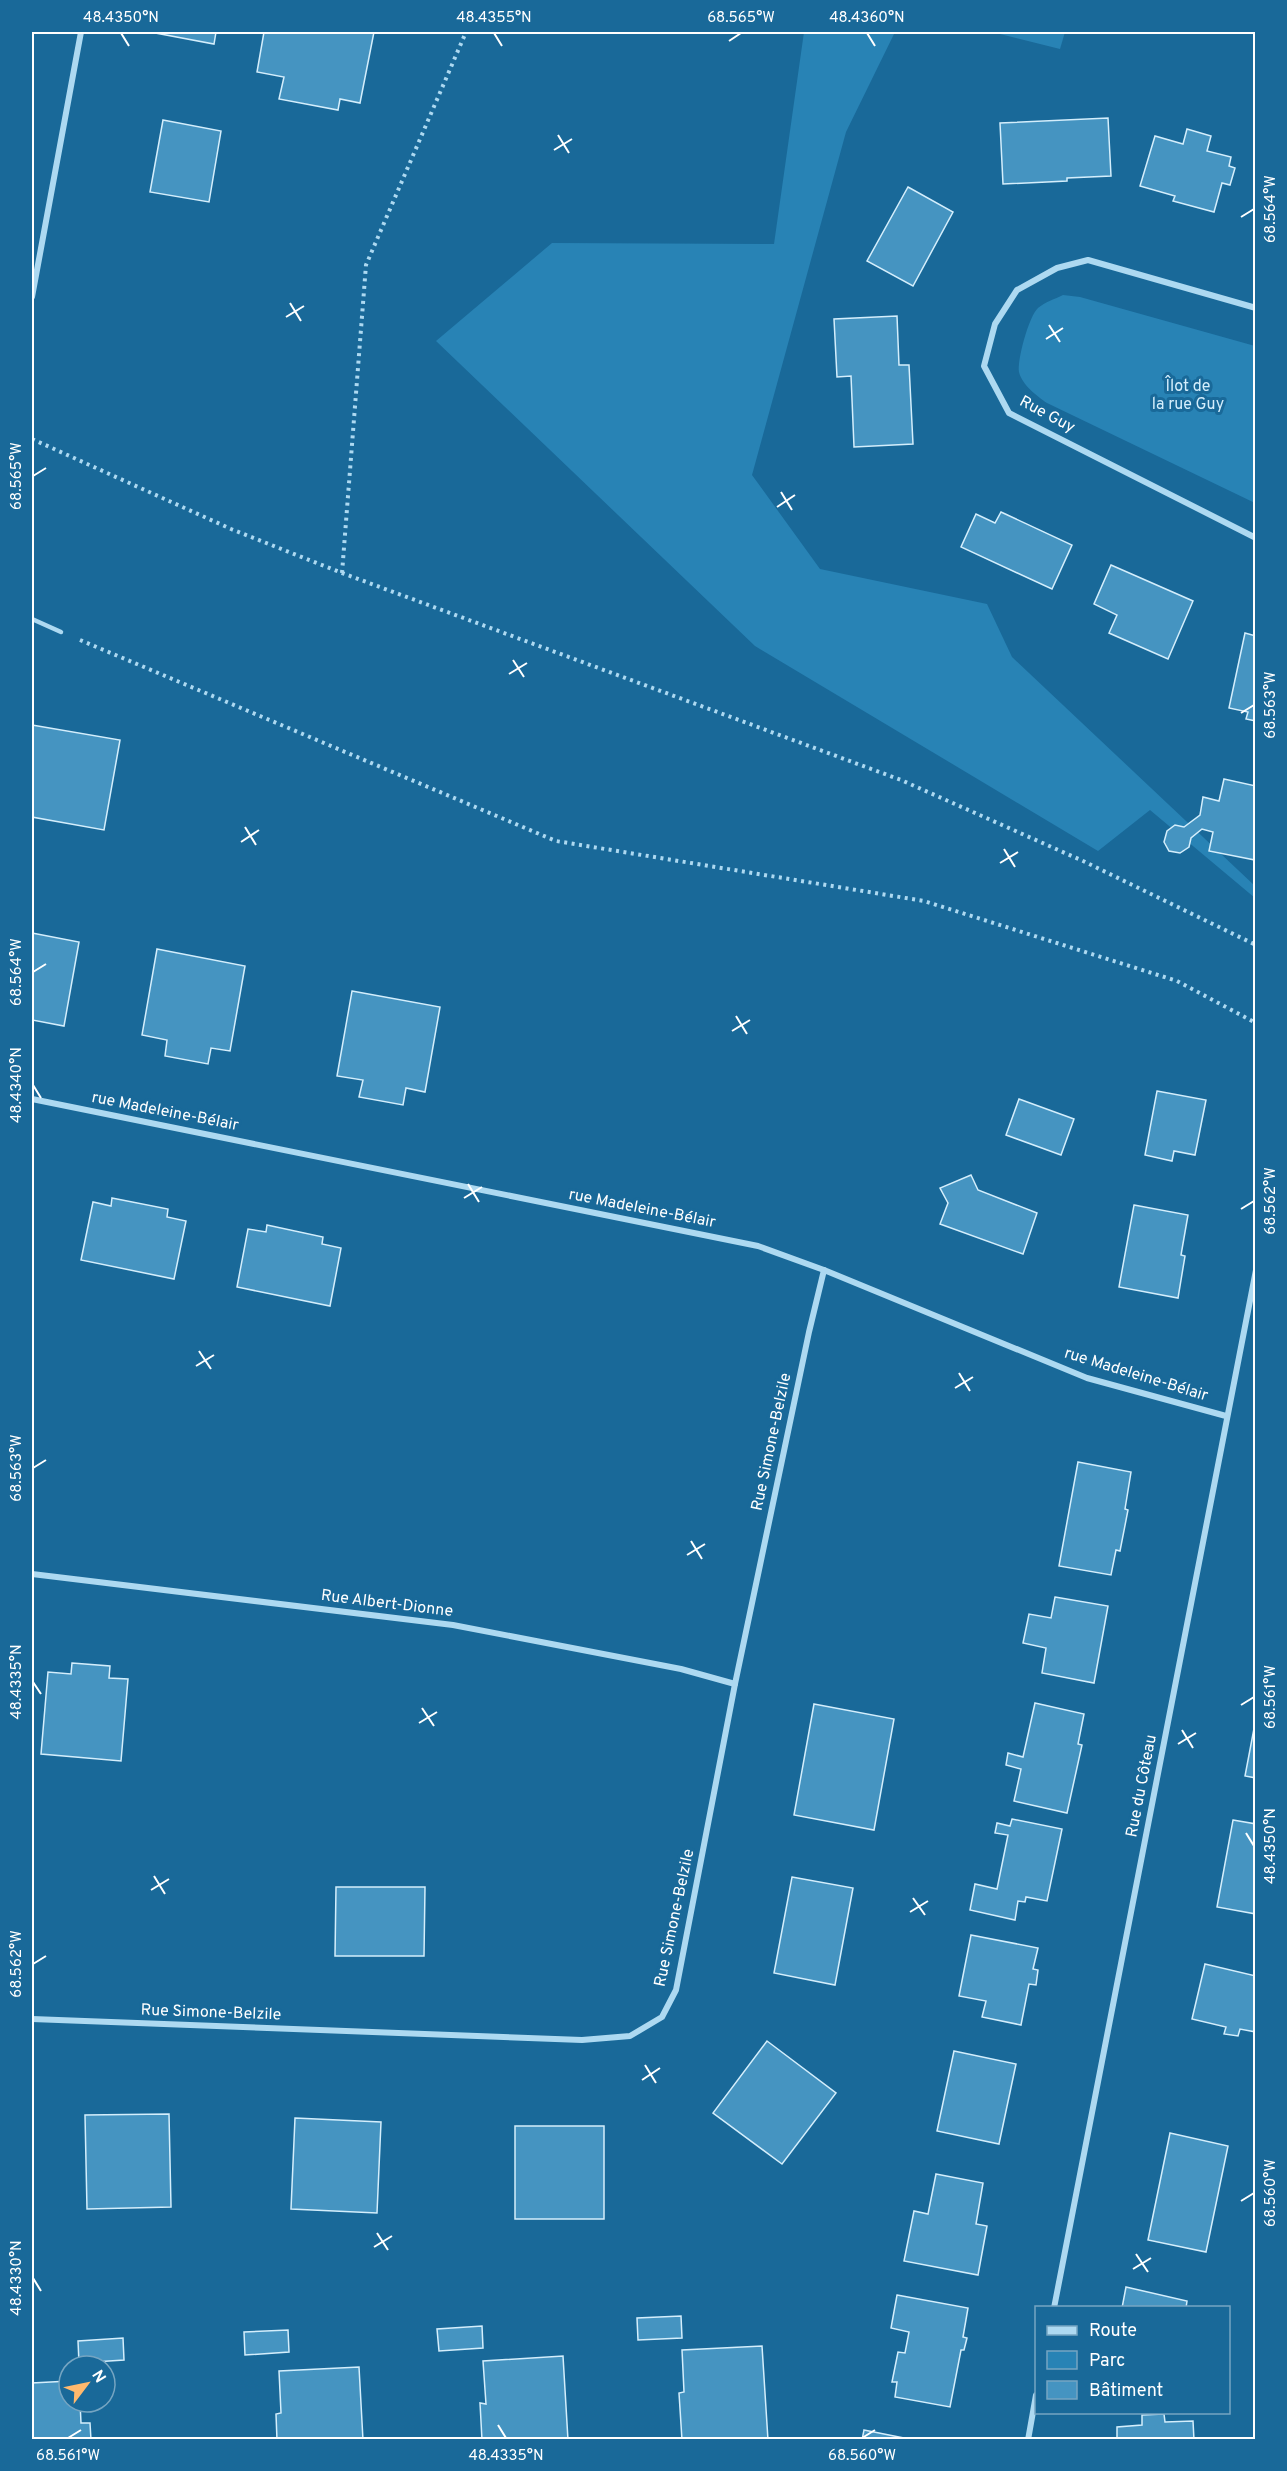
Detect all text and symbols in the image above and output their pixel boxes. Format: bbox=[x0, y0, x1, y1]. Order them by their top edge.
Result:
text: 48.4350°N bbox=[83, 9, 159, 28]
text: 48.4355°N bbox=[456, 9, 532, 28]
text: 68.565°W bbox=[707, 9, 775, 28]
text: 48.4360°N bbox=[829, 9, 905, 28]
text: 68.564°W bbox=[1262, 175, 1281, 243]
park label: Îlot de la rue Guy bbox=[1152, 375, 1224, 415]
street label: Rue Guy bbox=[1016, 392, 1078, 438]
text: 68.565°W bbox=[8, 442, 27, 510]
text: 68.563°W bbox=[1262, 671, 1281, 739]
text: 68.564°W bbox=[8, 938, 27, 1006]
text: 48.4340°N bbox=[8, 1047, 27, 1123]
street label: rue Madeleine-Bélair bbox=[90, 1088, 240, 1136]
text: 68.562°W bbox=[1262, 1167, 1281, 1235]
street label: rue Madeleine-Bélair bbox=[567, 1185, 717, 1233]
street label: rue Madeleine-Bélair bbox=[1062, 1344, 1210, 1406]
street label: Rue Simone-Belzile bbox=[748, 1371, 796, 1513]
text: 68.563°W bbox=[8, 1434, 27, 1502]
street label: Rue Albert-Dionne bbox=[320, 1586, 454, 1622]
text: 48.4335°N bbox=[8, 1644, 27, 1720]
text: 68.561°W bbox=[1262, 1665, 1281, 1729]
street label: Rue du Côteau bbox=[1122, 1733, 1162, 1839]
text: 48.4350°N bbox=[1262, 1808, 1281, 1884]
street label: Rue Simone-Belzile bbox=[651, 1847, 699, 1989]
text: 68.562°W bbox=[8, 1930, 27, 1998]
street label: Rue Simone-Belzile bbox=[140, 2001, 282, 2025]
text: 68.560°W bbox=[1262, 2159, 1281, 2227]
text: 48.4330°N bbox=[8, 2240, 27, 2316]
legend bbox=[1035, 2306, 1230, 2414]
text: Route bbox=[1089, 2320, 1137, 2343]
text: Parc bbox=[1089, 2350, 1125, 2373]
north arrow bbox=[57, 2354, 117, 2414]
text: N bbox=[86, 2367, 110, 2387]
text: Bâtiment bbox=[1089, 2380, 1163, 2403]
text: 68.561°W bbox=[36, 2447, 100, 2466]
text: 48.4335°N bbox=[468, 2447, 544, 2466]
text: 68.560°W bbox=[828, 2447, 896, 2466]

